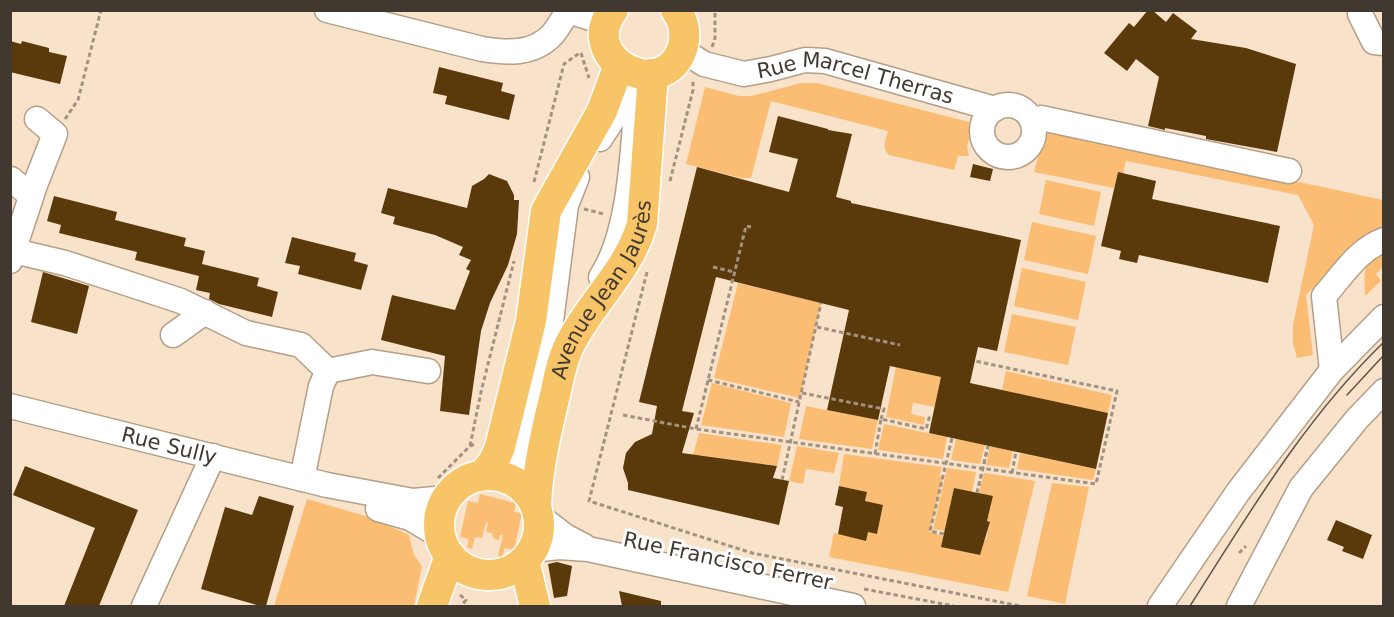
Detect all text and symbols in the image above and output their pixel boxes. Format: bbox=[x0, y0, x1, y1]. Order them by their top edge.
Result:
street label: Rue Marcel Therras bbox=[755, 48, 957, 109]
street label: Avenue Jean Jaurès bbox=[547, 199, 656, 382]
street label: Rue Sully bbox=[119, 422, 219, 469]
street label: Rue Francisco Ferrer bbox=[621, 527, 835, 595]

